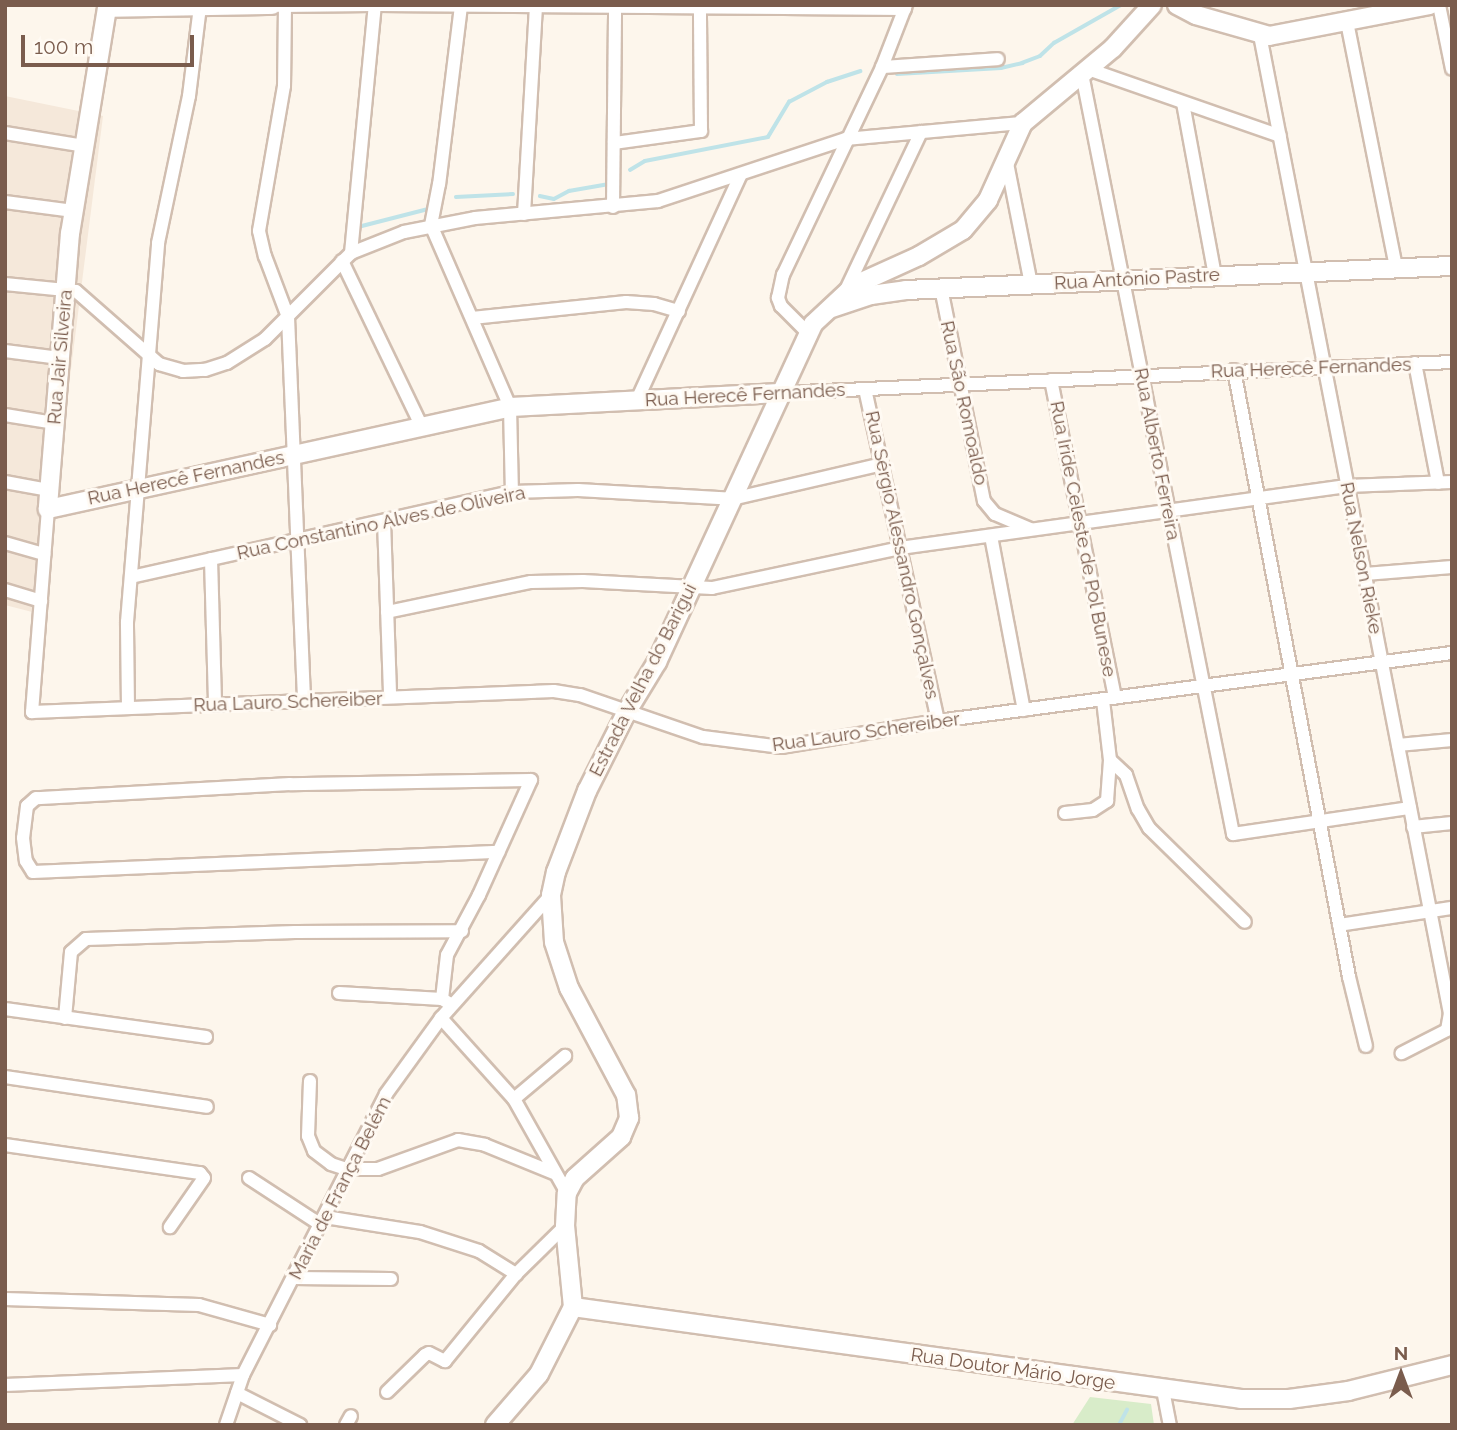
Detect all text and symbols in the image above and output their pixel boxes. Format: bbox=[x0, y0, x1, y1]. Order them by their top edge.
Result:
scale bar bbox=[24, 21, 198, 65]
text: 100 m bbox=[34, 34, 93, 59]
street label: Rua Antônio Pastre bbox=[1053, 263, 1221, 295]
street label: Rua Jair Silveira bbox=[43, 288, 77, 426]
street label: Rua São Romoaldo bbox=[935, 319, 993, 487]
street label: Rua Herecê Fernandes bbox=[1210, 353, 1412, 383]
street label: Rua Alberto Ferreira bbox=[1129, 366, 1185, 542]
street label: Rua Herecê Fernandes bbox=[644, 378, 846, 412]
street label: Rua Iride Celeste de Pol Bunese bbox=[1045, 399, 1121, 679]
street label: Rua Sérgio Alessandro Gonçalves bbox=[860, 408, 944, 702]
street label: Rua Herecê Fernandes bbox=[85, 446, 287, 510]
street label: Rua Nelson Rieke bbox=[1335, 480, 1387, 636]
street label: Rua Constantino Alves de Oliveira bbox=[234, 481, 528, 565]
street label: Estrada Velha do Barigui bbox=[584, 579, 702, 781]
street label: Rua Lauro Schereiber bbox=[193, 687, 383, 717]
street label: Rua Lauro Schereiber bbox=[771, 708, 961, 756]
street label: Maria de França Belém bbox=[284, 1093, 396, 1283]
north arrow bbox=[1366, 1339, 1436, 1409]
text: N bbox=[1394, 1342, 1408, 1364]
street label: Rua Doutor Mário Jorge bbox=[909, 1343, 1117, 1395]

